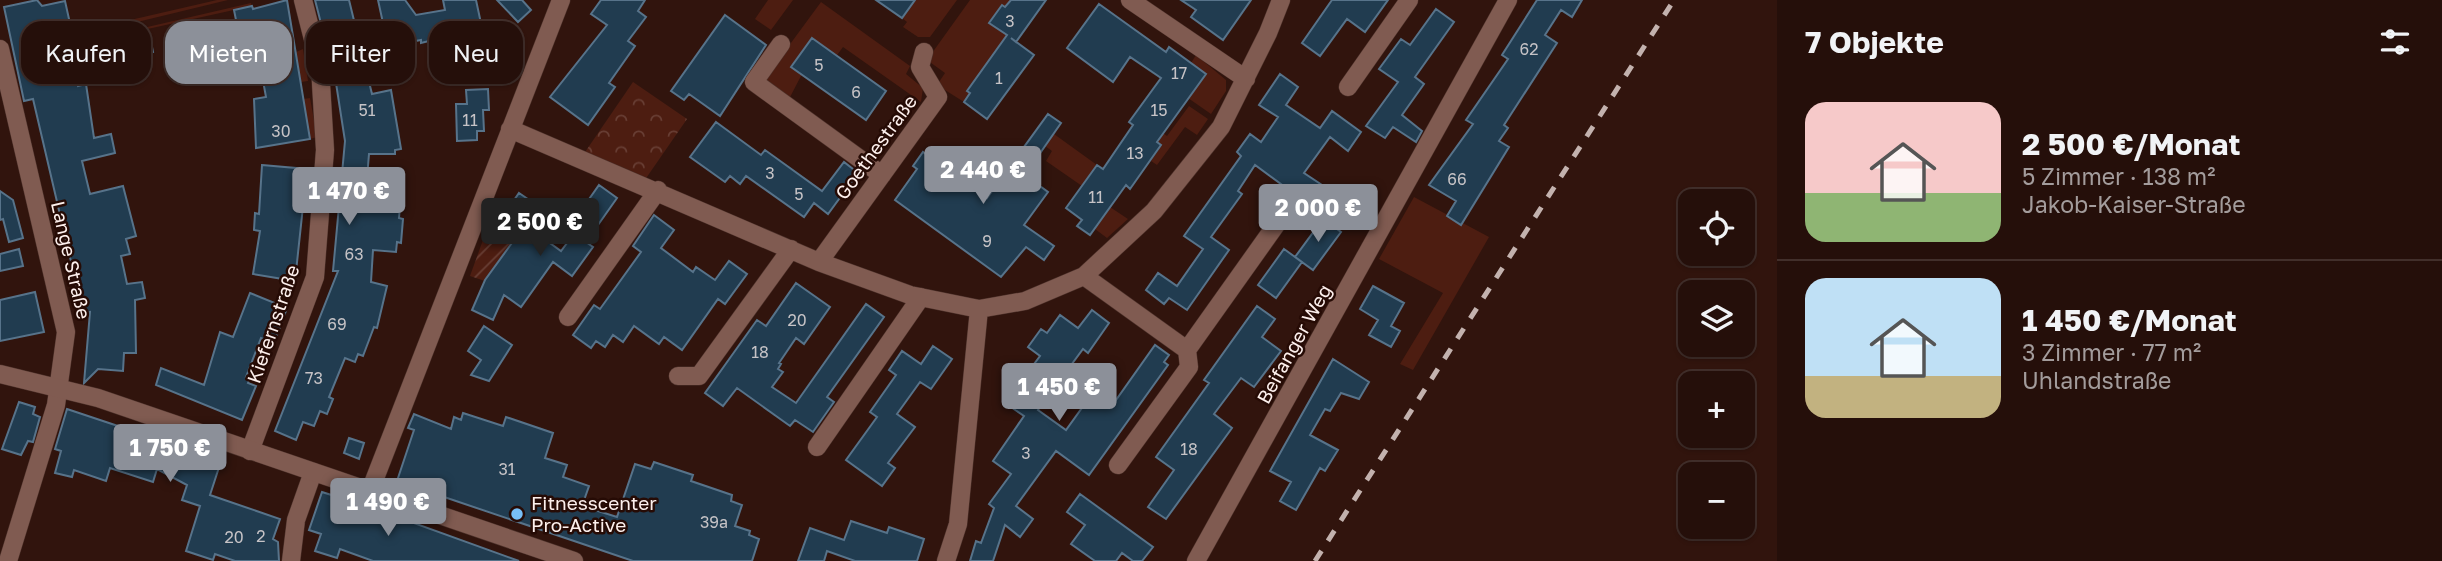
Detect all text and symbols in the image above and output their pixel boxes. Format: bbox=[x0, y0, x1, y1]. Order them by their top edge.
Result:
house number: 3 bbox=[1005, 11, 1015, 31]
chip: Kaufen bbox=[21, 21, 151, 84]
chip: Mieten bbox=[165, 21, 292, 84]
chip: Filter bbox=[306, 21, 415, 84]
chip: Neu bbox=[429, 21, 523, 84]
icon: filters bbox=[2376, 23, 2414, 61]
text: 7 Objekte bbox=[1805, 24, 1944, 60]
house number: 62 bbox=[1520, 39, 1538, 59]
house number: 5 bbox=[814, 55, 824, 75]
house number: 17 bbox=[1171, 63, 1187, 83]
house number: 1 bbox=[995, 68, 1003, 88]
house number: 6 bbox=[851, 82, 861, 102]
street label: Goethestraße bbox=[830, 90, 921, 204]
house number: 51 bbox=[358, 100, 376, 120]
house number: 15 bbox=[1150, 100, 1168, 120]
house number: 11 bbox=[462, 110, 478, 130]
house number: 30 bbox=[271, 121, 291, 141]
text: 2 500 €/Monat bbox=[2022, 126, 2240, 162]
icon: home bbox=[1861, 130, 1945, 214]
house number: 13 bbox=[1126, 143, 1144, 163]
pin: 2 440 € bbox=[918, 146, 1048, 206]
text: 2 440 € bbox=[940, 155, 1026, 183]
text: 5 Zimmer · 138 m² bbox=[2022, 162, 2216, 190]
house number: 3 bbox=[765, 163, 775, 183]
pin: 1 470 € bbox=[284, 168, 414, 227]
house number: 66 bbox=[1447, 169, 1467, 189]
text: 1 470 € bbox=[308, 176, 390, 204]
house number: 5 bbox=[794, 184, 804, 204]
pin: 2 000 € bbox=[1253, 184, 1383, 244]
house number: 11 bbox=[1088, 187, 1104, 207]
map controls bbox=[1678, 189, 1755, 539]
button: locate bbox=[1678, 189, 1755, 266]
text: Jakob-Kaiser-Straße bbox=[2022, 190, 2246, 218]
text: 2 000 € bbox=[1275, 193, 1361, 221]
pin: 2 500 € bbox=[475, 198, 605, 258]
street label: Lange Straße bbox=[47, 199, 96, 321]
text: 2 500 € bbox=[497, 207, 583, 235]
house number: 9 bbox=[982, 231, 992, 251]
house number: 63 bbox=[344, 244, 364, 264]
street label: Kiefernstraße bbox=[242, 262, 304, 386]
street label: Beifanger Weg bbox=[1251, 280, 1336, 407]
button: layers bbox=[1678, 280, 1755, 357]
text: 1 450 €/Monat bbox=[2022, 302, 2237, 338]
icon: home bbox=[1861, 306, 1945, 390]
house number: 20 bbox=[787, 310, 807, 330]
house number: 69 bbox=[327, 314, 347, 334]
text: 3 Zimmer · 77 m² bbox=[2022, 338, 2201, 366]
house number: 18 bbox=[751, 342, 769, 362]
pin: 1 450 € bbox=[994, 364, 1124, 423]
text: Uhlandstraße bbox=[2022, 366, 2171, 394]
house number: 73 bbox=[305, 368, 323, 388]
button: + bbox=[1678, 371, 1755, 448]
text: 1 450 € bbox=[1018, 372, 1100, 400]
pin: 1 750 € bbox=[105, 424, 235, 484]
text: 1 750 € bbox=[129, 433, 211, 461]
house number: 18 bbox=[1180, 439, 1198, 459]
house number: 3 bbox=[1021, 443, 1031, 463]
house number: 31 bbox=[498, 459, 516, 479]
button: − bbox=[1678, 462, 1755, 539]
pin: 1 490 € bbox=[323, 478, 453, 538]
text: 1 490 € bbox=[346, 487, 430, 515]
place label: Fitnesscenter Pro-Active bbox=[531, 491, 657, 536]
marker: Fitnesscenter Pro-Active bbox=[509, 506, 525, 522]
house number: 39a bbox=[700, 512, 728, 532]
house number: 2 bbox=[256, 526, 266, 546]
house number: 20 bbox=[224, 527, 244, 547]

